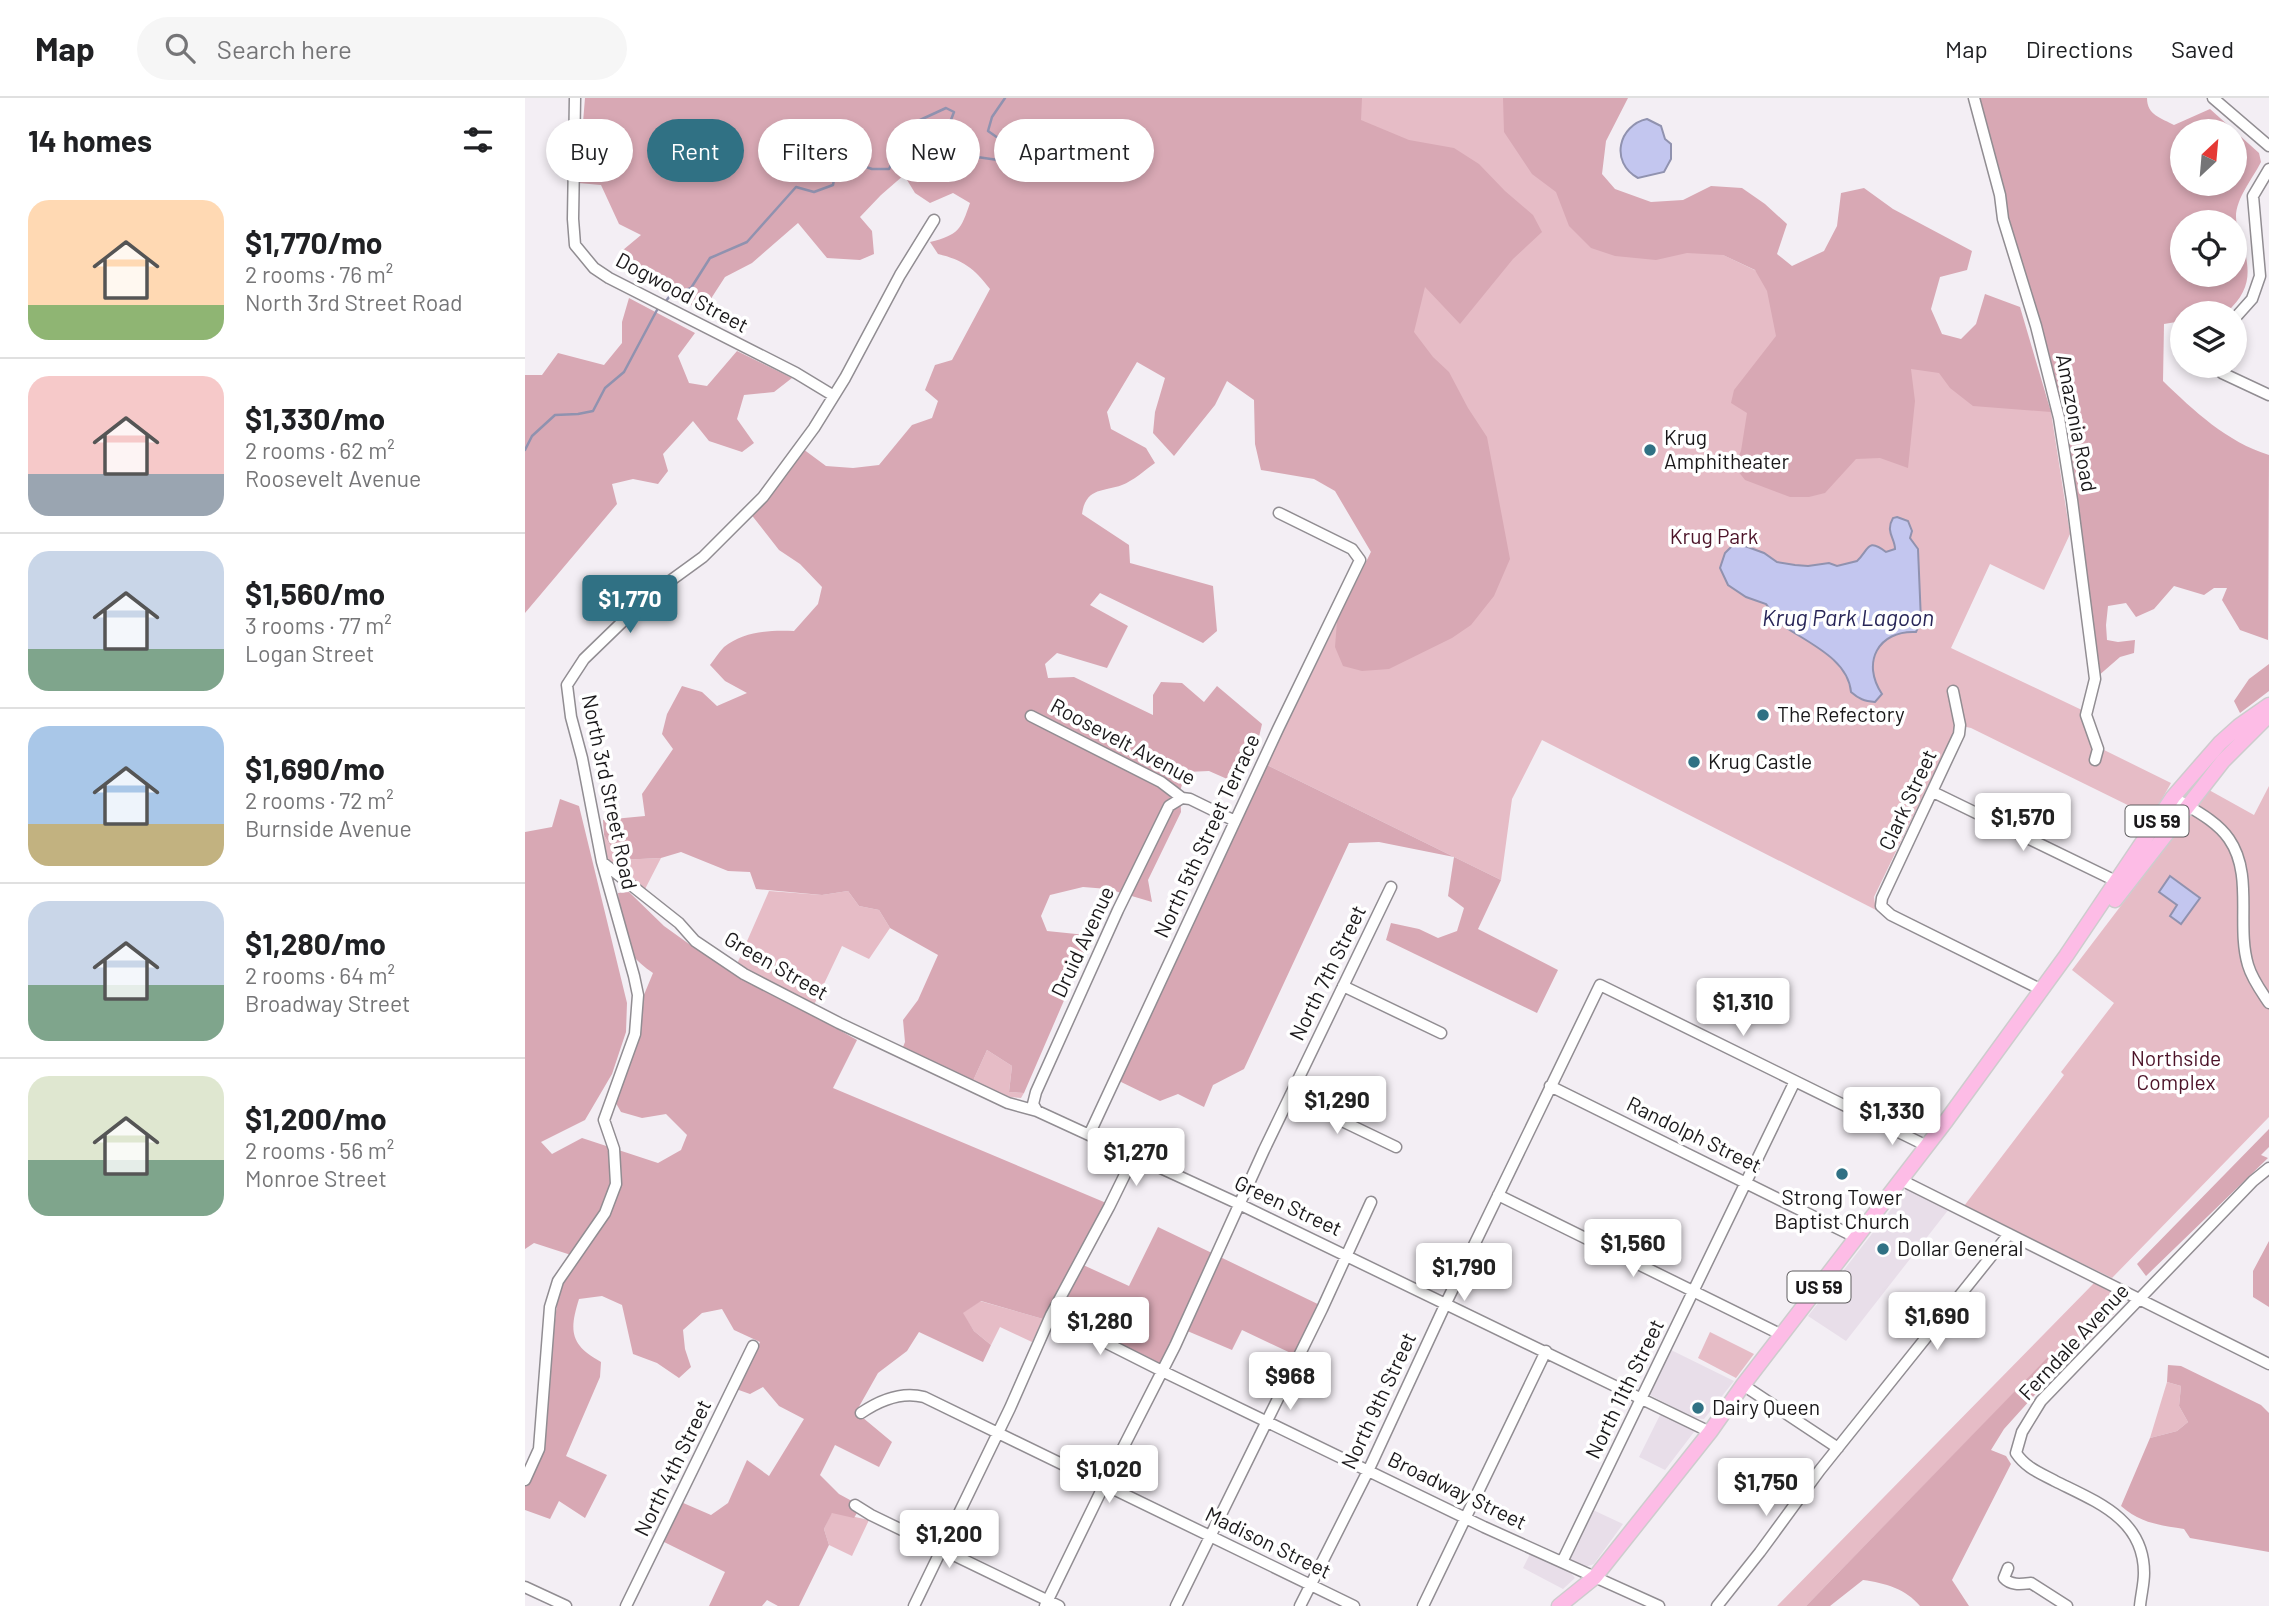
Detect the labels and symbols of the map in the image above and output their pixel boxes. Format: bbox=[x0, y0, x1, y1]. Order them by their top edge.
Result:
north arrow bbox=[2170, 119, 2247, 196]
street label: Dogwood Street bbox=[612, 246, 753, 337]
street label: Amazonia Road bbox=[2052, 352, 2103, 494]
place label: Krug Amphitheater bbox=[1664, 424, 1789, 473]
marker: Krug Amphitheater bbox=[1642, 442, 1658, 458]
park label: Krug Park bbox=[1670, 523, 1758, 548]
pin: $1,770 bbox=[573, 575, 687, 635]
water label: Krug Park Lagoon bbox=[1762, 603, 1934, 631]
street label: North 3rd Street Road bbox=[578, 692, 643, 891]
street label: Roosevelt Avenue bbox=[1047, 692, 1201, 789]
place label: The Refectory bbox=[1777, 701, 1905, 726]
marker: The Refectory bbox=[1755, 707, 1771, 723]
street label: North 5th Street Terrace bbox=[1147, 730, 1264, 941]
street label: Clark Street bbox=[1872, 745, 1941, 854]
place label: Krug Castle bbox=[1708, 748, 1812, 773]
marker: Krug Castle bbox=[1686, 754, 1702, 770]
pin: $1,570 bbox=[1966, 794, 2080, 853]
road number: US 59 bbox=[2125, 806, 2189, 836]
street label: Druid Avenue bbox=[1045, 882, 1118, 1001]
street label: North 7th Street bbox=[1283, 901, 1370, 1044]
street label: Green Street bbox=[720, 925, 833, 1004]
pin: $1,310 bbox=[1686, 978, 1800, 1038]
park label: Northside Complex bbox=[2131, 1045, 2221, 1094]
pin: $1,290 bbox=[1280, 1076, 1394, 1136]
pin: $1,330 bbox=[1835, 1088, 1949, 1147]
street label: Randolph Street bbox=[1623, 1090, 1766, 1177]
pin: $1,270 bbox=[1079, 1128, 1193, 1188]
marker: Strong Tower Baptist Church bbox=[1834, 1166, 1850, 1182]
street label: Green Street bbox=[1231, 1169, 1346, 1240]
place label: Strong Tower Baptist Church bbox=[1774, 1184, 1910, 1233]
pin: $1,560 bbox=[1576, 1220, 1690, 1279]
place label: Dollar General bbox=[1897, 1235, 2023, 1260]
marker: Dollar General bbox=[1875, 1241, 1891, 1257]
pin: $1,790 bbox=[1407, 1244, 1521, 1303]
road number: US 59 bbox=[1787, 1272, 1851, 1302]
street label: Ferndale Avenue bbox=[2013, 1278, 2133, 1404]
pin: $1,690 bbox=[1880, 1292, 1994, 1352]
pin: $1,280 bbox=[1043, 1298, 1157, 1357]
street label: North 11th Street bbox=[1579, 1315, 1668, 1462]
street label: North 9th Street bbox=[1335, 1328, 1420, 1473]
pin: $968 bbox=[1249, 1352, 1331, 1412]
place label: Dairy Queen bbox=[1712, 1394, 1820, 1419]
street label: North 4th Street bbox=[628, 1395, 716, 1540]
marker: Dairy Queen bbox=[1690, 1400, 1706, 1416]
street label: Broadway Street bbox=[1384, 1445, 1531, 1534]
pin: $1,020 bbox=[1052, 1446, 1166, 1505]
pin: $1,750 bbox=[1709, 1458, 1823, 1518]
street label: Madison Street bbox=[1202, 1500, 1336, 1583]
pin: $1,200 bbox=[892, 1510, 1006, 1570]

